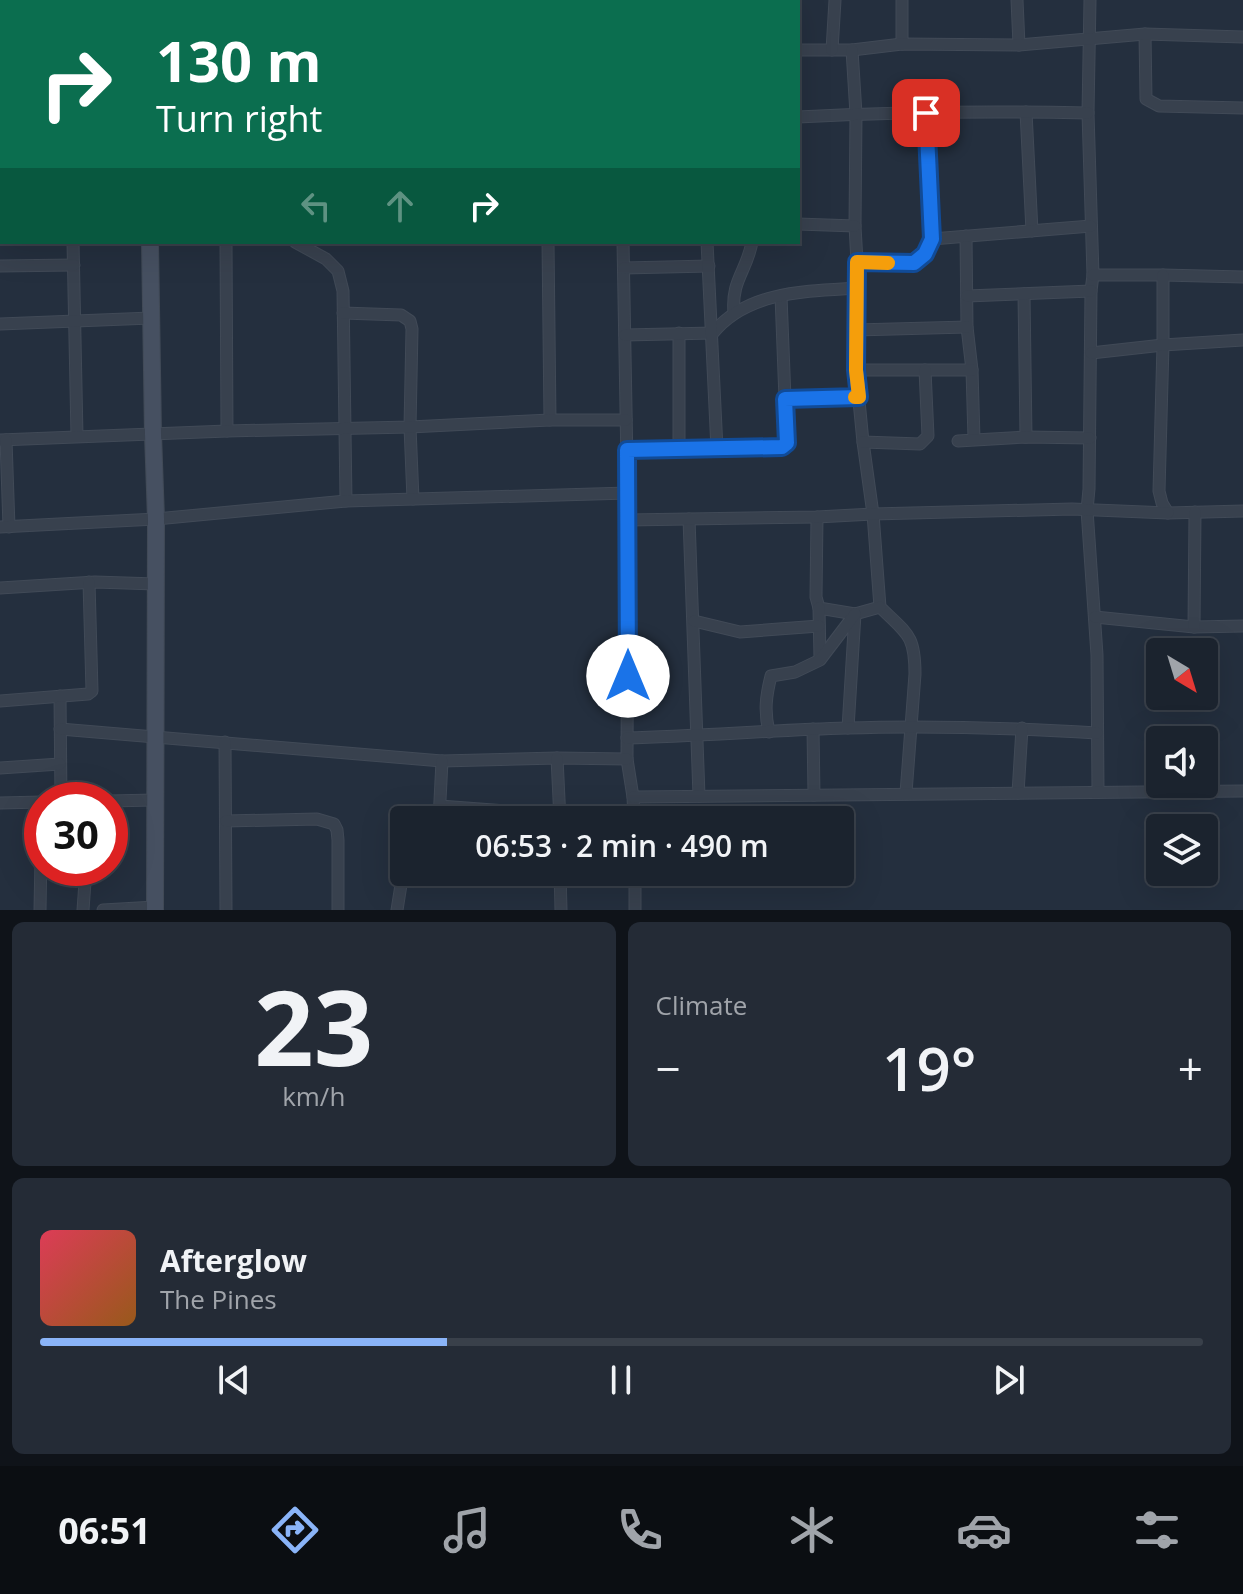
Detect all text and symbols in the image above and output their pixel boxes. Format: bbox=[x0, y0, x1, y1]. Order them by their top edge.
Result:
text: 130 m bbox=[156, 22, 322, 98]
icon: right bbox=[24, 32, 128, 136]
pin bbox=[892, 79, 960, 147]
icon: arrive bbox=[904, 91, 948, 135]
text: Turn right bbox=[156, 94, 322, 143]
icon: left bbox=[294, 184, 338, 228]
icon: ahead bbox=[378, 184, 422, 228]
icon: right bbox=[462, 184, 506, 228]
position arrow bbox=[586, 634, 670, 718]
north arrow bbox=[1146, 638, 1218, 710]
map controls bbox=[1146, 638, 1218, 886]
button: sound bbox=[1146, 726, 1218, 798]
speed limit sign: 30 bbox=[24, 782, 128, 886]
button: layers bbox=[1146, 814, 1218, 886]
text: 06:53 · 2 min · 490 m bbox=[475, 825, 769, 866]
text: 23 bbox=[254, 955, 373, 1096]
text: Climate bbox=[656, 987, 747, 1023]
text: 19° bbox=[882, 1027, 976, 1109]
text: − bbox=[656, 1038, 681, 1098]
text: + bbox=[1178, 1038, 1203, 1098]
text: km/h bbox=[282, 1078, 345, 1114]
text: Afterglow bbox=[160, 1240, 307, 1281]
text: The Pines bbox=[160, 1281, 277, 1317]
icon: previous bbox=[212, 1358, 256, 1402]
icon: pause bbox=[599, 1358, 643, 1402]
icon: next bbox=[987, 1358, 1031, 1402]
icon: directions bbox=[267, 1502, 323, 1558]
icon: music bbox=[439, 1502, 495, 1558]
icon: phone bbox=[612, 1502, 668, 1558]
icon: climate bbox=[784, 1502, 840, 1558]
icon: car bbox=[956, 1502, 1012, 1558]
icon: filters bbox=[1129, 1502, 1185, 1558]
text: 06:51 bbox=[58, 1506, 151, 1555]

